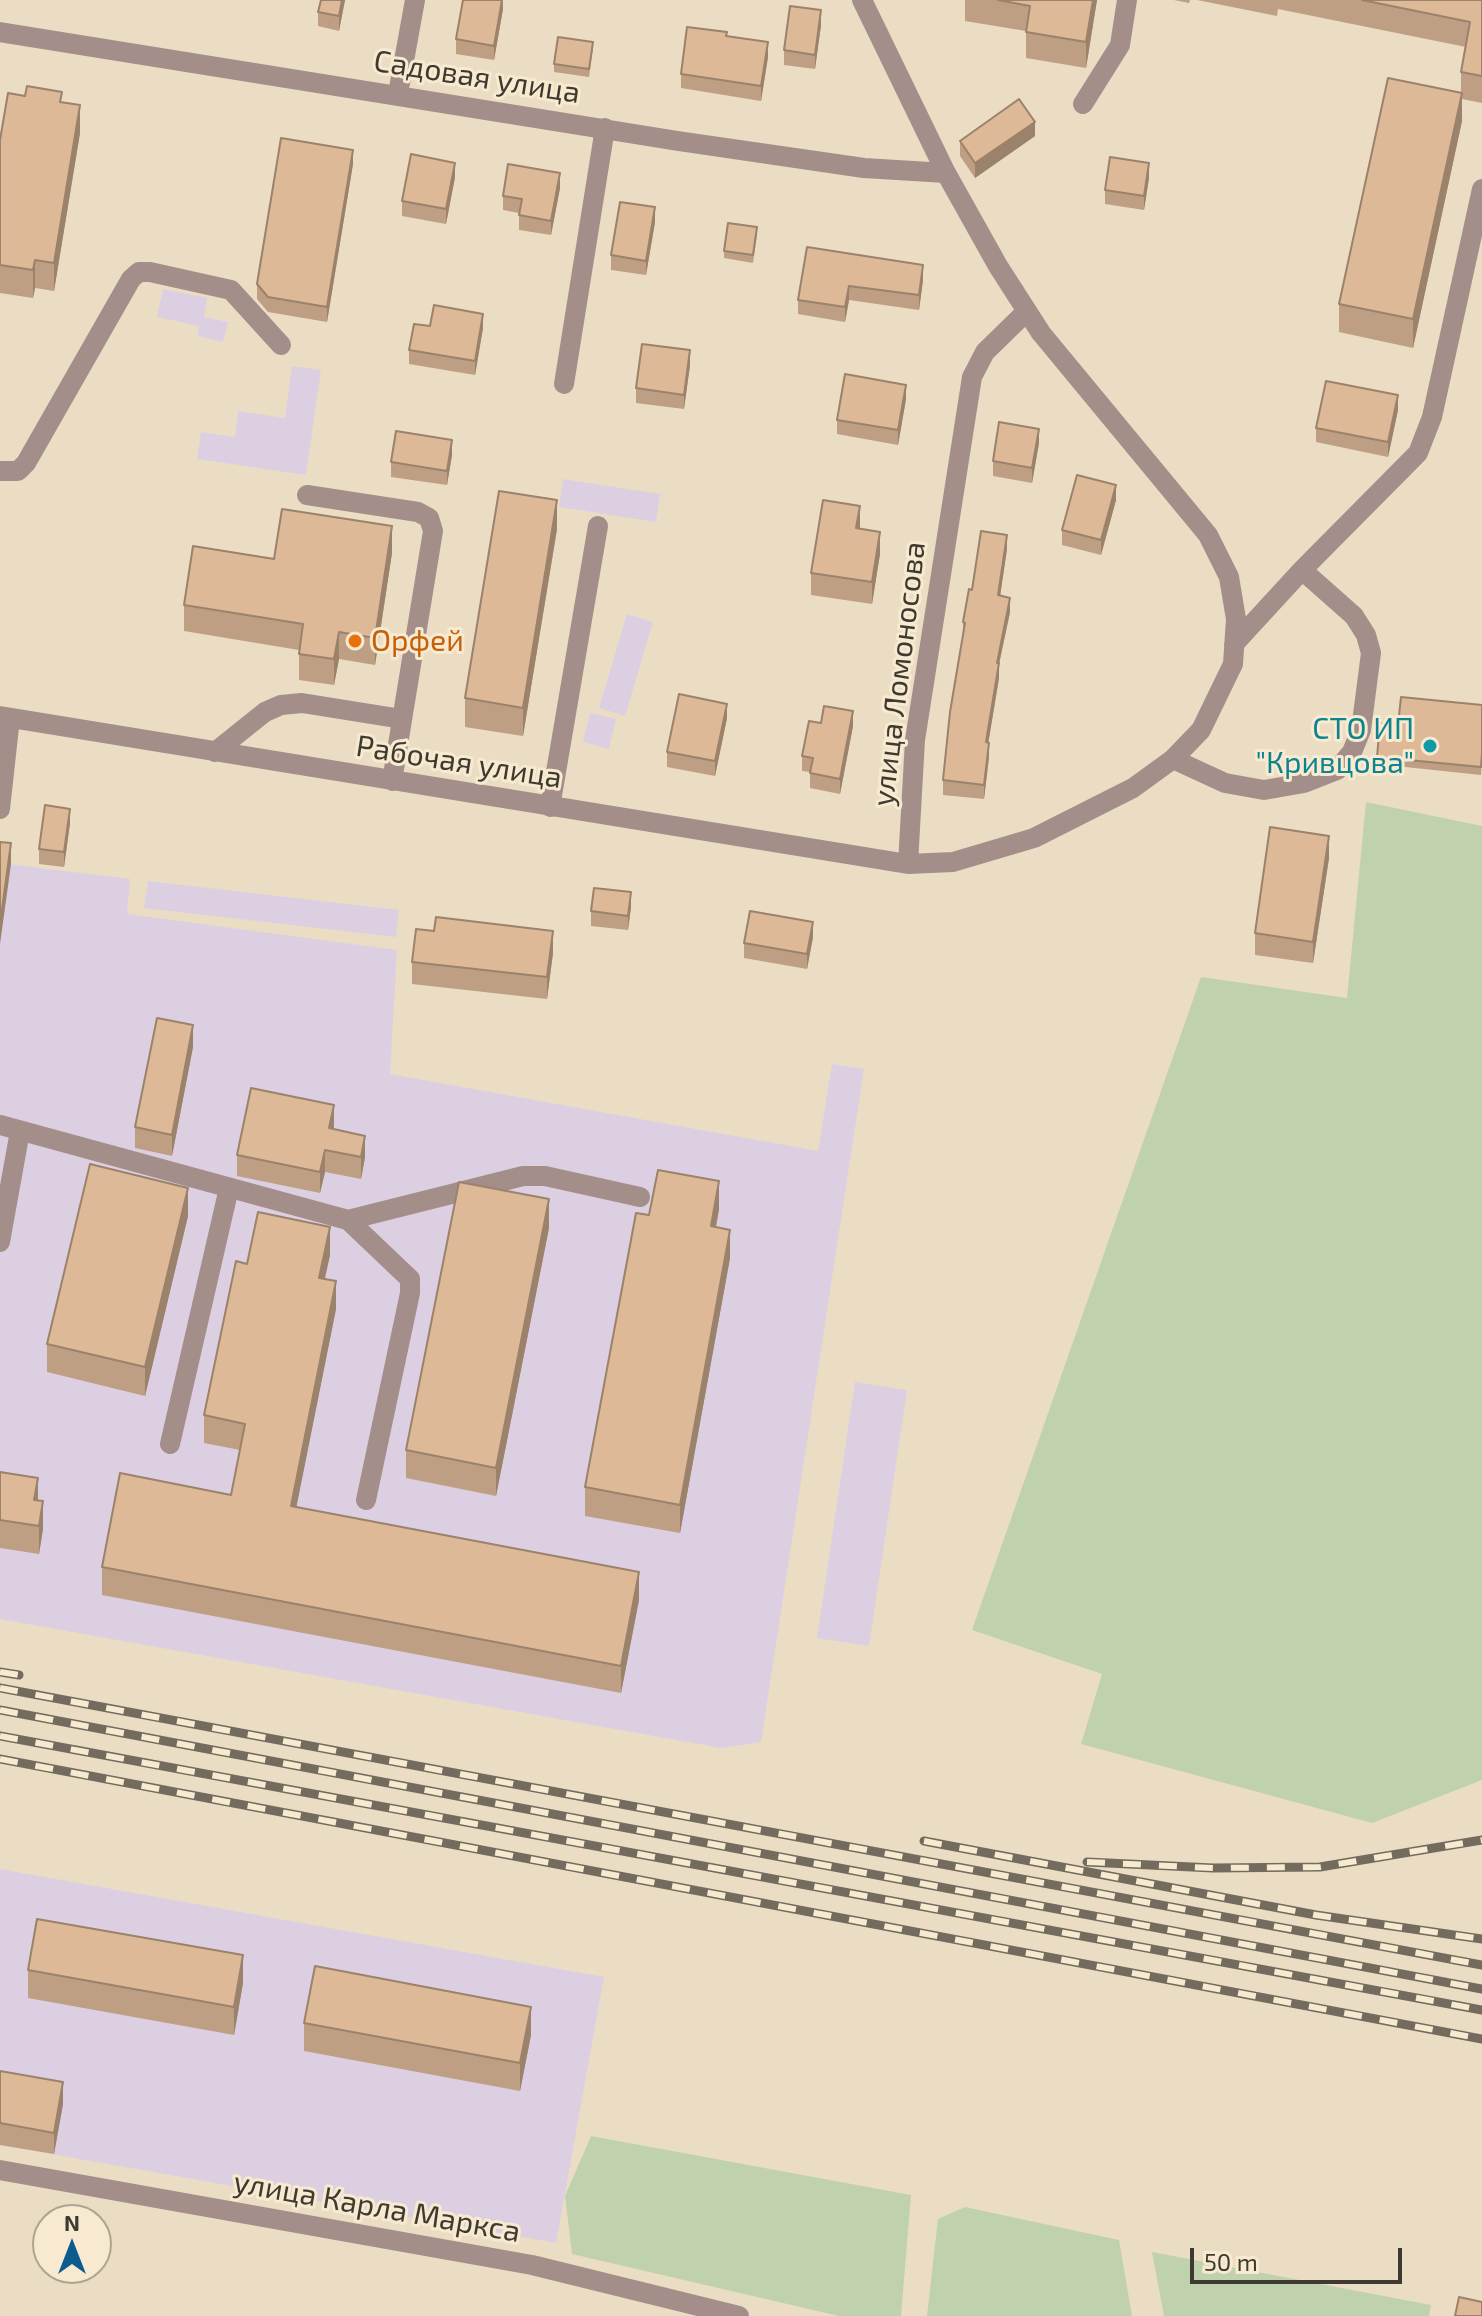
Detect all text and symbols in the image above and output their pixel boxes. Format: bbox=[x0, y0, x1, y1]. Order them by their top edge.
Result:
street label: Садовая улица bbox=[371, 43, 583, 111]
street label: улица Ломоносова bbox=[865, 540, 933, 808]
place label: Орфей bbox=[371, 623, 464, 659]
marker: Орфей bbox=[346, 632, 364, 650]
place label: СТО ИП "Кривцова" bbox=[1255, 711, 1414, 782]
street label: Рабочая улица bbox=[354, 728, 564, 796]
marker: СТО ИП "Кривцова" bbox=[1421, 737, 1439, 755]
street label: улица Карла Маркса bbox=[231, 2164, 523, 2250]
north arrow bbox=[32, 2204, 112, 2284]
text: N bbox=[64, 2209, 80, 2235]
scale bar bbox=[1194, 2232, 1406, 2282]
text: 50 m bbox=[1204, 2247, 1258, 2276]

